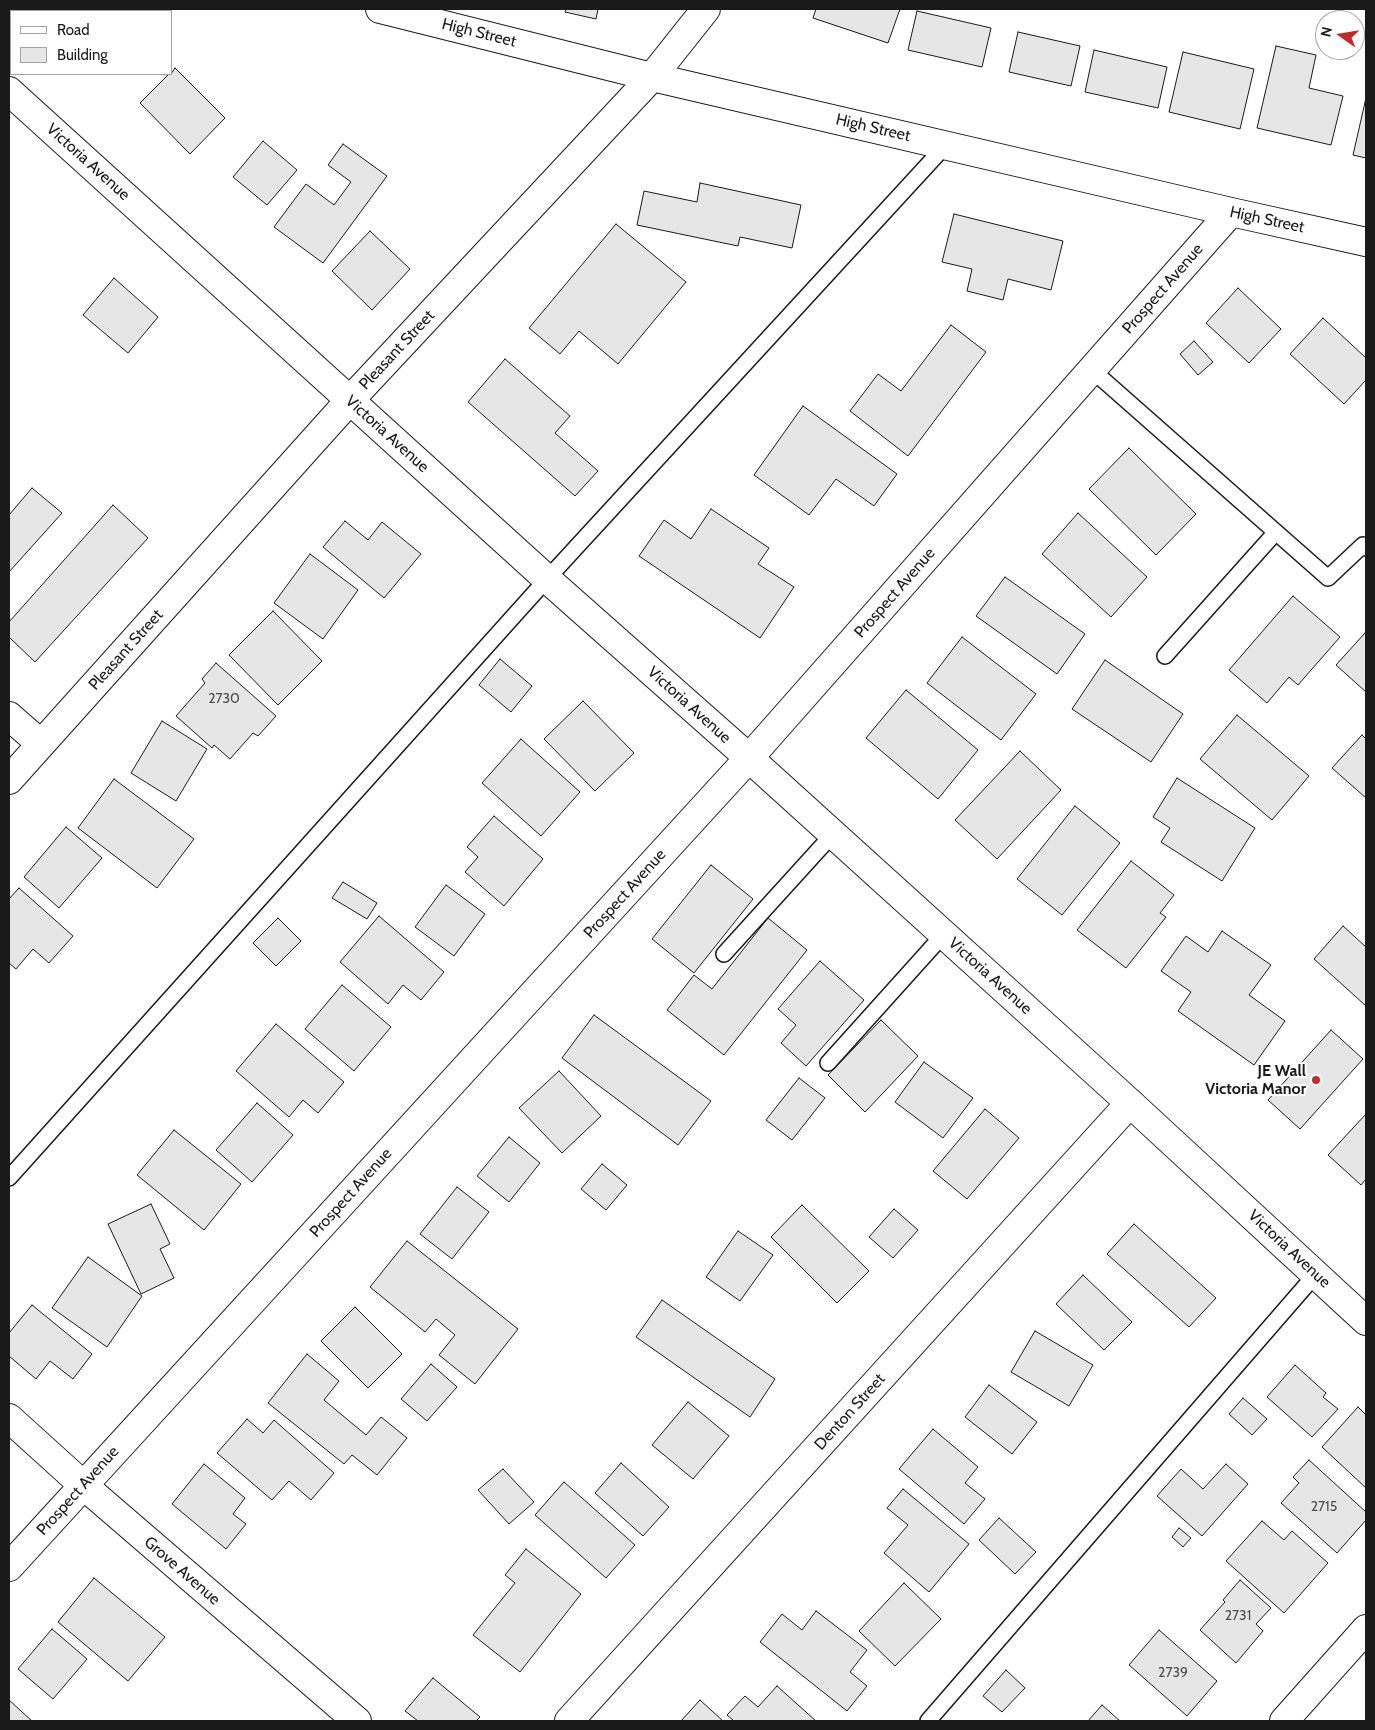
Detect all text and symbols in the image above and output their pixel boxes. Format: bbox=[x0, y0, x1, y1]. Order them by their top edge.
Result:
legend bbox=[10, 10, 172, 75]
north arrow bbox=[1315, 10, 1365, 60]
street label: High Street bbox=[440, 15, 518, 51]
text: Road bbox=[57, 21, 90, 39]
text: N bbox=[1316, 25, 1336, 39]
text: Building bbox=[57, 46, 108, 64]
street label: High Street bbox=[834, 110, 912, 146]
street label: Victoria Avenue bbox=[42, 119, 134, 205]
street label: High Street bbox=[1228, 203, 1306, 237]
street label: Prospect Avenue bbox=[1119, 240, 1207, 338]
street label: Pleasant Street bbox=[355, 306, 439, 394]
street label: Victoria Avenue bbox=[341, 391, 433, 477]
street label: Prospect Avenue bbox=[851, 544, 939, 642]
street label: Pleasant Street bbox=[85, 606, 167, 694]
street label: Victoria Avenue bbox=[643, 662, 735, 748]
house number: 2730 bbox=[208, 691, 240, 707]
street label: Prospect Avenue bbox=[580, 845, 670, 943]
street label: Victoria Avenue bbox=[944, 933, 1036, 1019]
place label: JE Wall Victoria Manor bbox=[1205, 1061, 1306, 1099]
marker: JE Wall Victoria Manor bbox=[1310, 1074, 1322, 1086]
street label: Prospect Avenue bbox=[306, 1144, 396, 1242]
street label: Victoria Avenue bbox=[1244, 1206, 1334, 1292]
street label: Denton Street bbox=[811, 1370, 889, 1454]
street label: Prospect Avenue bbox=[33, 1442, 123, 1540]
house number: 2715 bbox=[1311, 1499, 1337, 1515]
street label: Grove Avenue bbox=[140, 1533, 224, 1609]
house number: 2731 bbox=[1225, 1608, 1251, 1624]
house number: 2739 bbox=[1158, 1665, 1188, 1681]

